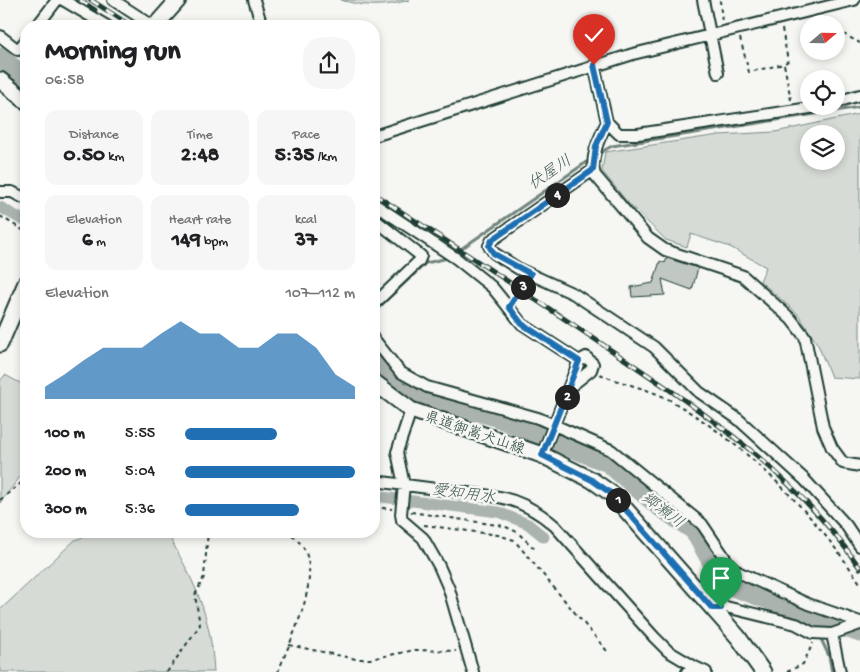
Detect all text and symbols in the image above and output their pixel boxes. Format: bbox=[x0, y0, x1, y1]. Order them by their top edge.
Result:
pin bbox=[573, 14, 615, 65]
north arrow bbox=[800, 15, 845, 60]
map controls bbox=[800, 15, 845, 170]
icon: check bbox=[580, 21, 608, 49]
text: Morning run bbox=[45, 36, 180, 69]
button: share bbox=[303, 37, 355, 89]
button: locate bbox=[800, 70, 845, 115]
text: 06:58 bbox=[45, 72, 84, 91]
button: layers bbox=[800, 125, 845, 170]
text: Distance bbox=[69, 127, 119, 144]
text: Time bbox=[187, 127, 213, 144]
text: Pace bbox=[292, 127, 320, 144]
text: 0.50 bbox=[64, 144, 105, 169]
text: 2:48 bbox=[181, 144, 219, 169]
text: 5:35 bbox=[275, 144, 314, 169]
text: km bbox=[105, 149, 125, 166]
text: /km bbox=[314, 149, 337, 166]
water label: 伏屋川 bbox=[525, 152, 576, 195]
pin: 4 bbox=[544, 182, 570, 208]
text: 4 bbox=[554, 187, 561, 204]
text: Elevation bbox=[66, 212, 122, 229]
text: Heart rate bbox=[169, 212, 231, 229]
text: kcal bbox=[295, 212, 317, 229]
text: 6 bbox=[82, 229, 93, 254]
text: 149 bbox=[172, 229, 201, 254]
text: 37 bbox=[295, 229, 317, 254]
text: m bbox=[93, 234, 106, 251]
text: bpm bbox=[201, 234, 228, 251]
pin: 3 bbox=[510, 274, 536, 300]
text: 3 bbox=[520, 279, 527, 296]
text: Elevation bbox=[45, 285, 109, 304]
text: 107–112 m bbox=[285, 285, 355, 304]
pin: 2 bbox=[554, 384, 580, 410]
text: 2 bbox=[564, 389, 571, 406]
street label: 県道御嵩犬山線 bbox=[422, 407, 527, 459]
text: 100 m bbox=[45, 425, 85, 444]
text: 5:55 bbox=[125, 425, 155, 444]
text: 200 m bbox=[45, 463, 86, 482]
text: 5:04 bbox=[125, 463, 155, 482]
water label: 愛知用水 bbox=[430, 481, 497, 509]
pin: 1 bbox=[606, 488, 630, 512]
water label: 郷瀬川 bbox=[637, 489, 687, 534]
text: 1 bbox=[616, 492, 621, 509]
text: 300 m bbox=[45, 501, 87, 520]
text: 5:36 bbox=[125, 501, 155, 520]
pin bbox=[700, 557, 742, 608]
icon: arrive bbox=[707, 564, 735, 592]

